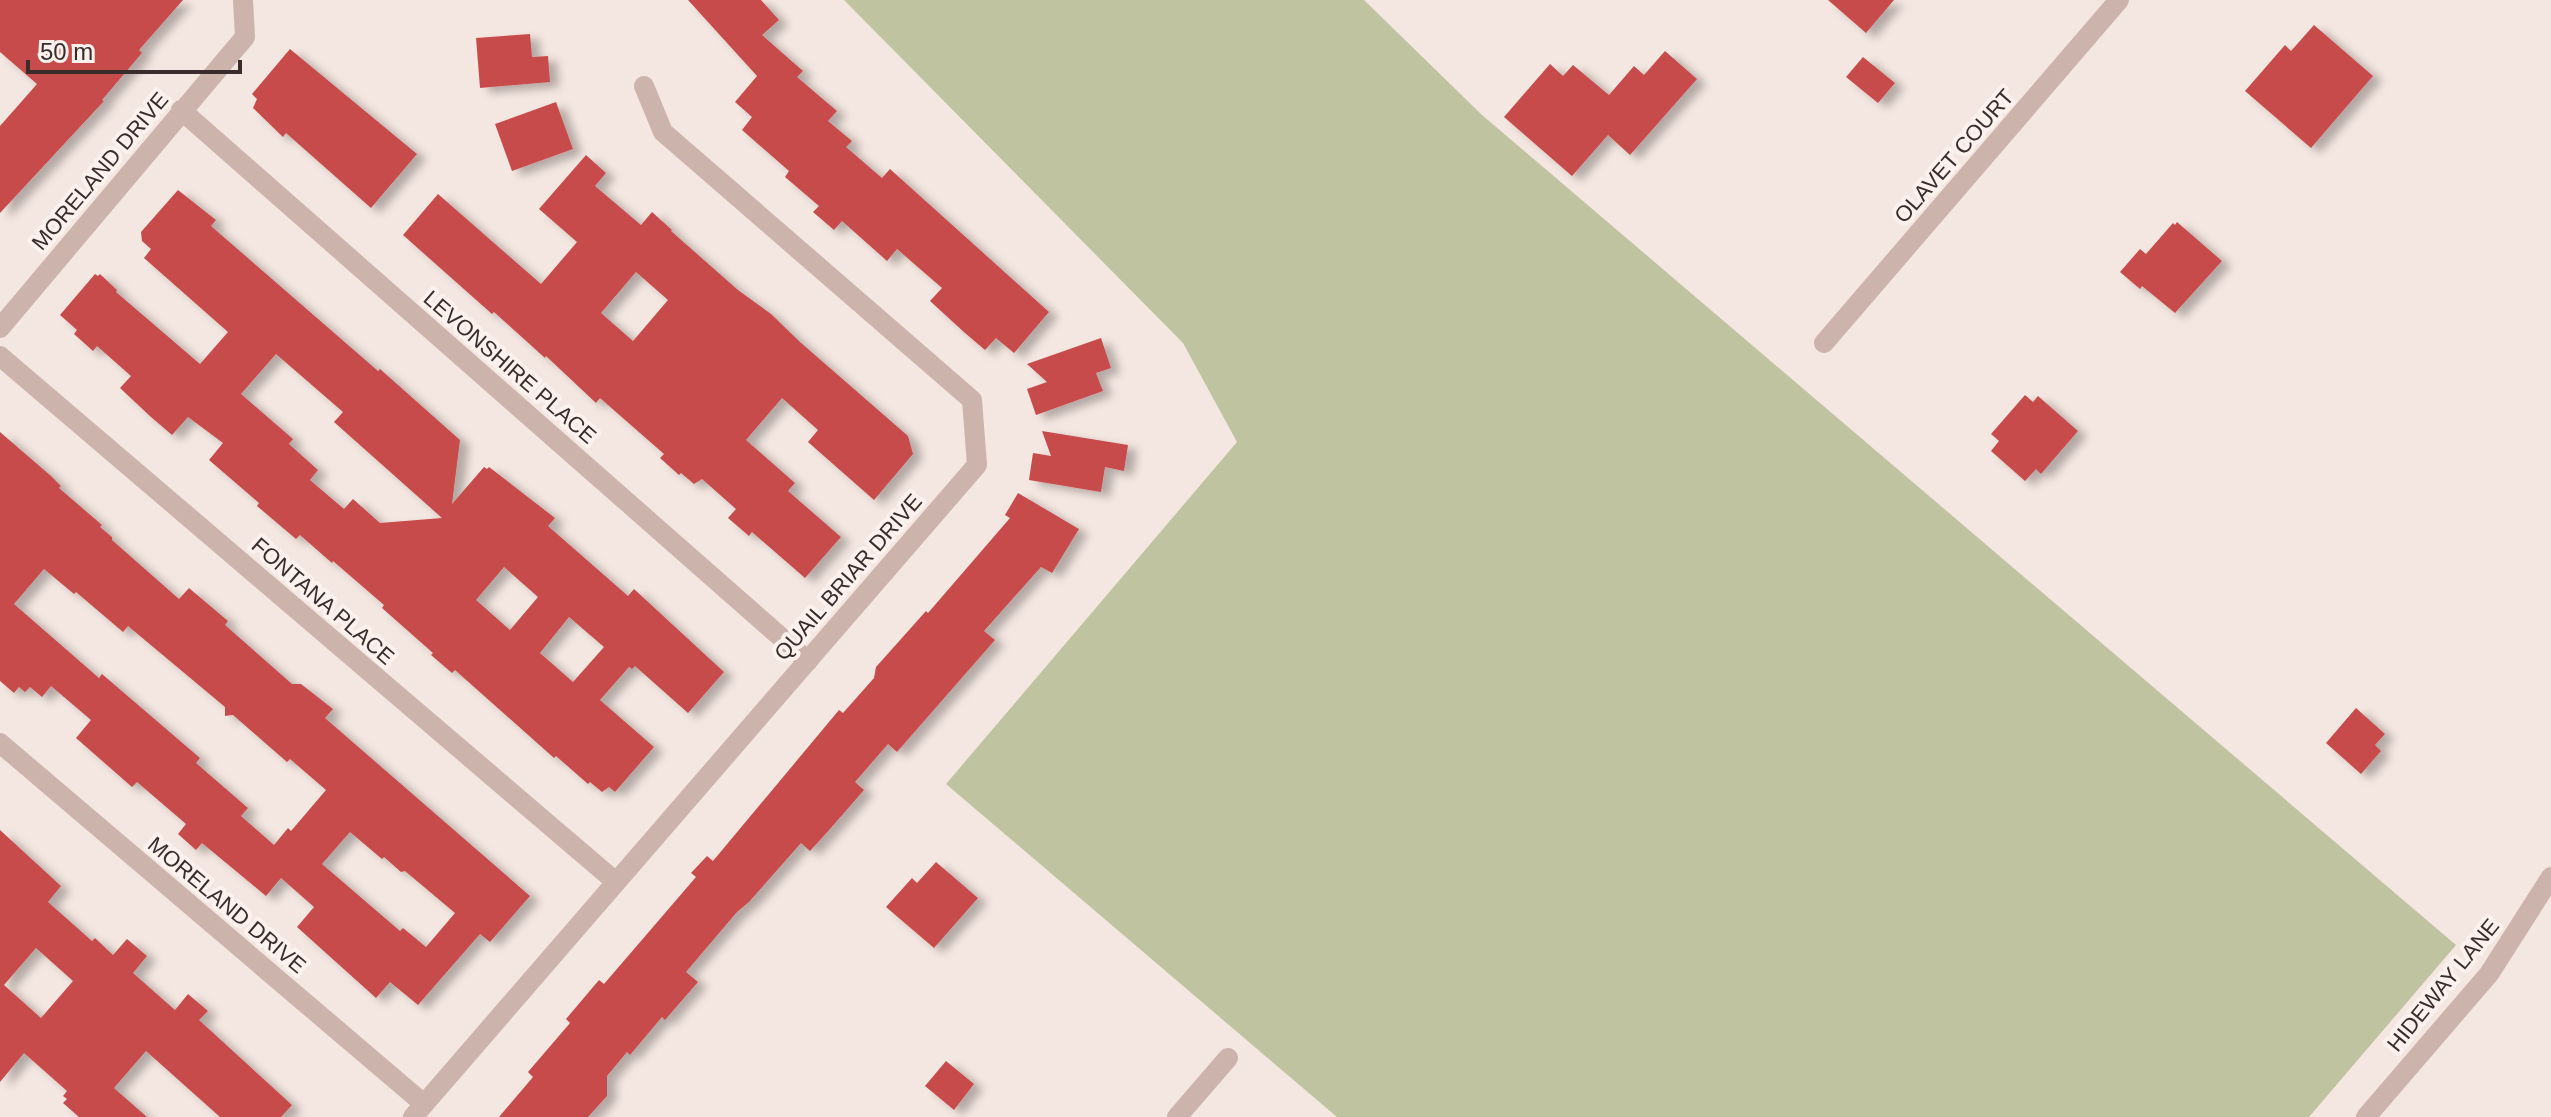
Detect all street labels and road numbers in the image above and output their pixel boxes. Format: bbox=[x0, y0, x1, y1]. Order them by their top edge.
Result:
street label: OLAVET COURT bbox=[1889, 84, 2019, 228]
street label: MORELAND DRIVE bbox=[27, 87, 173, 255]
street label: LEVONSHIRE PLACE bbox=[419, 285, 601, 449]
street label: QUAIL BRIAR DRIVE bbox=[769, 489, 927, 665]
street label: FONTANA PLACE bbox=[247, 532, 399, 670]
street label: MORELAND DRIVE bbox=[143, 832, 311, 978]
street label: HIDEWAY LANE bbox=[2382, 914, 2504, 1056]

